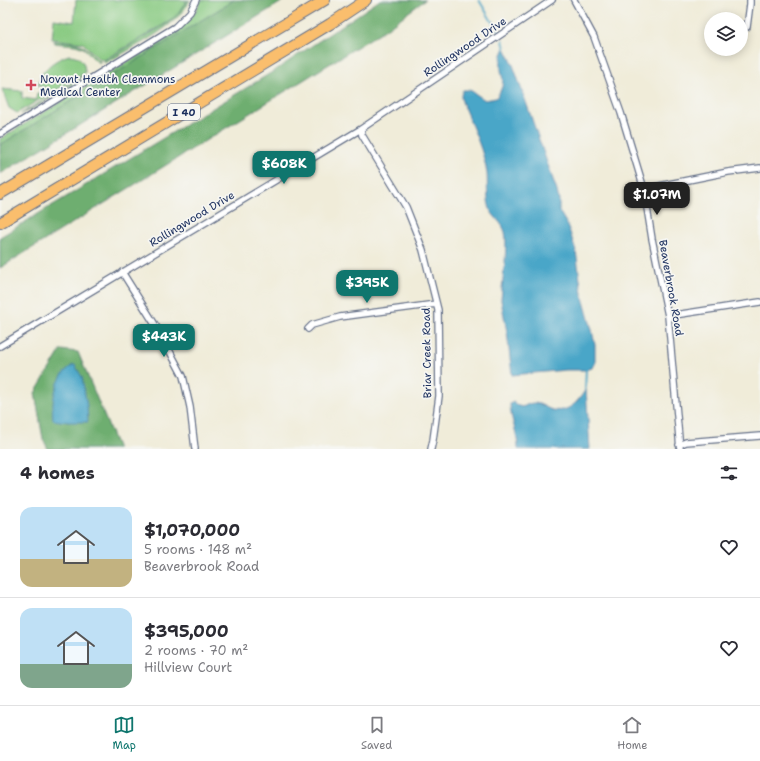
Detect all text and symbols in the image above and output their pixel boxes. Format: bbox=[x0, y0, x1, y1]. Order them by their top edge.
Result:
map controls bbox=[704, 12, 748, 56]
button: layers bbox=[704, 12, 748, 56]
street label: Rollingwood Drive bbox=[421, 14, 509, 80]
place label: Novant Health Clemmons Medical Center bbox=[40, 72, 175, 100]
marker: Novant Health Clemmons Medical Center bbox=[25, 79, 37, 91]
road number: I 40 bbox=[168, 104, 200, 120]
pin: $608K bbox=[256, 151, 312, 185]
text: $608K bbox=[262, 155, 307, 172]
pin: $1.07M bbox=[624, 182, 690, 216]
text: $1.07M bbox=[633, 186, 681, 203]
street label: Rollingwood Drive bbox=[147, 188, 237, 250]
street label: Beaverbrook Road bbox=[655, 239, 687, 337]
pin: $395K bbox=[339, 270, 395, 304]
text: $395K bbox=[345, 274, 389, 291]
street label: Briar Creek Road bbox=[419, 308, 435, 398]
pin: $443K bbox=[136, 324, 192, 358]
text: $443K bbox=[142, 328, 186, 345]
text: 4 homes bbox=[20, 462, 95, 484]
icon: filters bbox=[718, 462, 740, 484]
text: $1,070,000 bbox=[144, 519, 240, 541]
icon: home bbox=[52, 523, 100, 571]
icon: heart bbox=[718, 536, 740, 558]
text: 5 rooms · 148 m² bbox=[144, 541, 252, 558]
text: Beaverbrook Road bbox=[144, 558, 259, 575]
text: $395,000 bbox=[144, 620, 229, 642]
icon: home bbox=[52, 624, 100, 672]
icon: heart bbox=[718, 637, 740, 659]
text: 2 rooms · 70 m² bbox=[144, 642, 248, 659]
text: Hillview Court bbox=[144, 659, 232, 676]
tab: Map bbox=[112, 714, 136, 753]
tab: Saved bbox=[361, 714, 392, 753]
tab: Home bbox=[617, 714, 648, 753]

